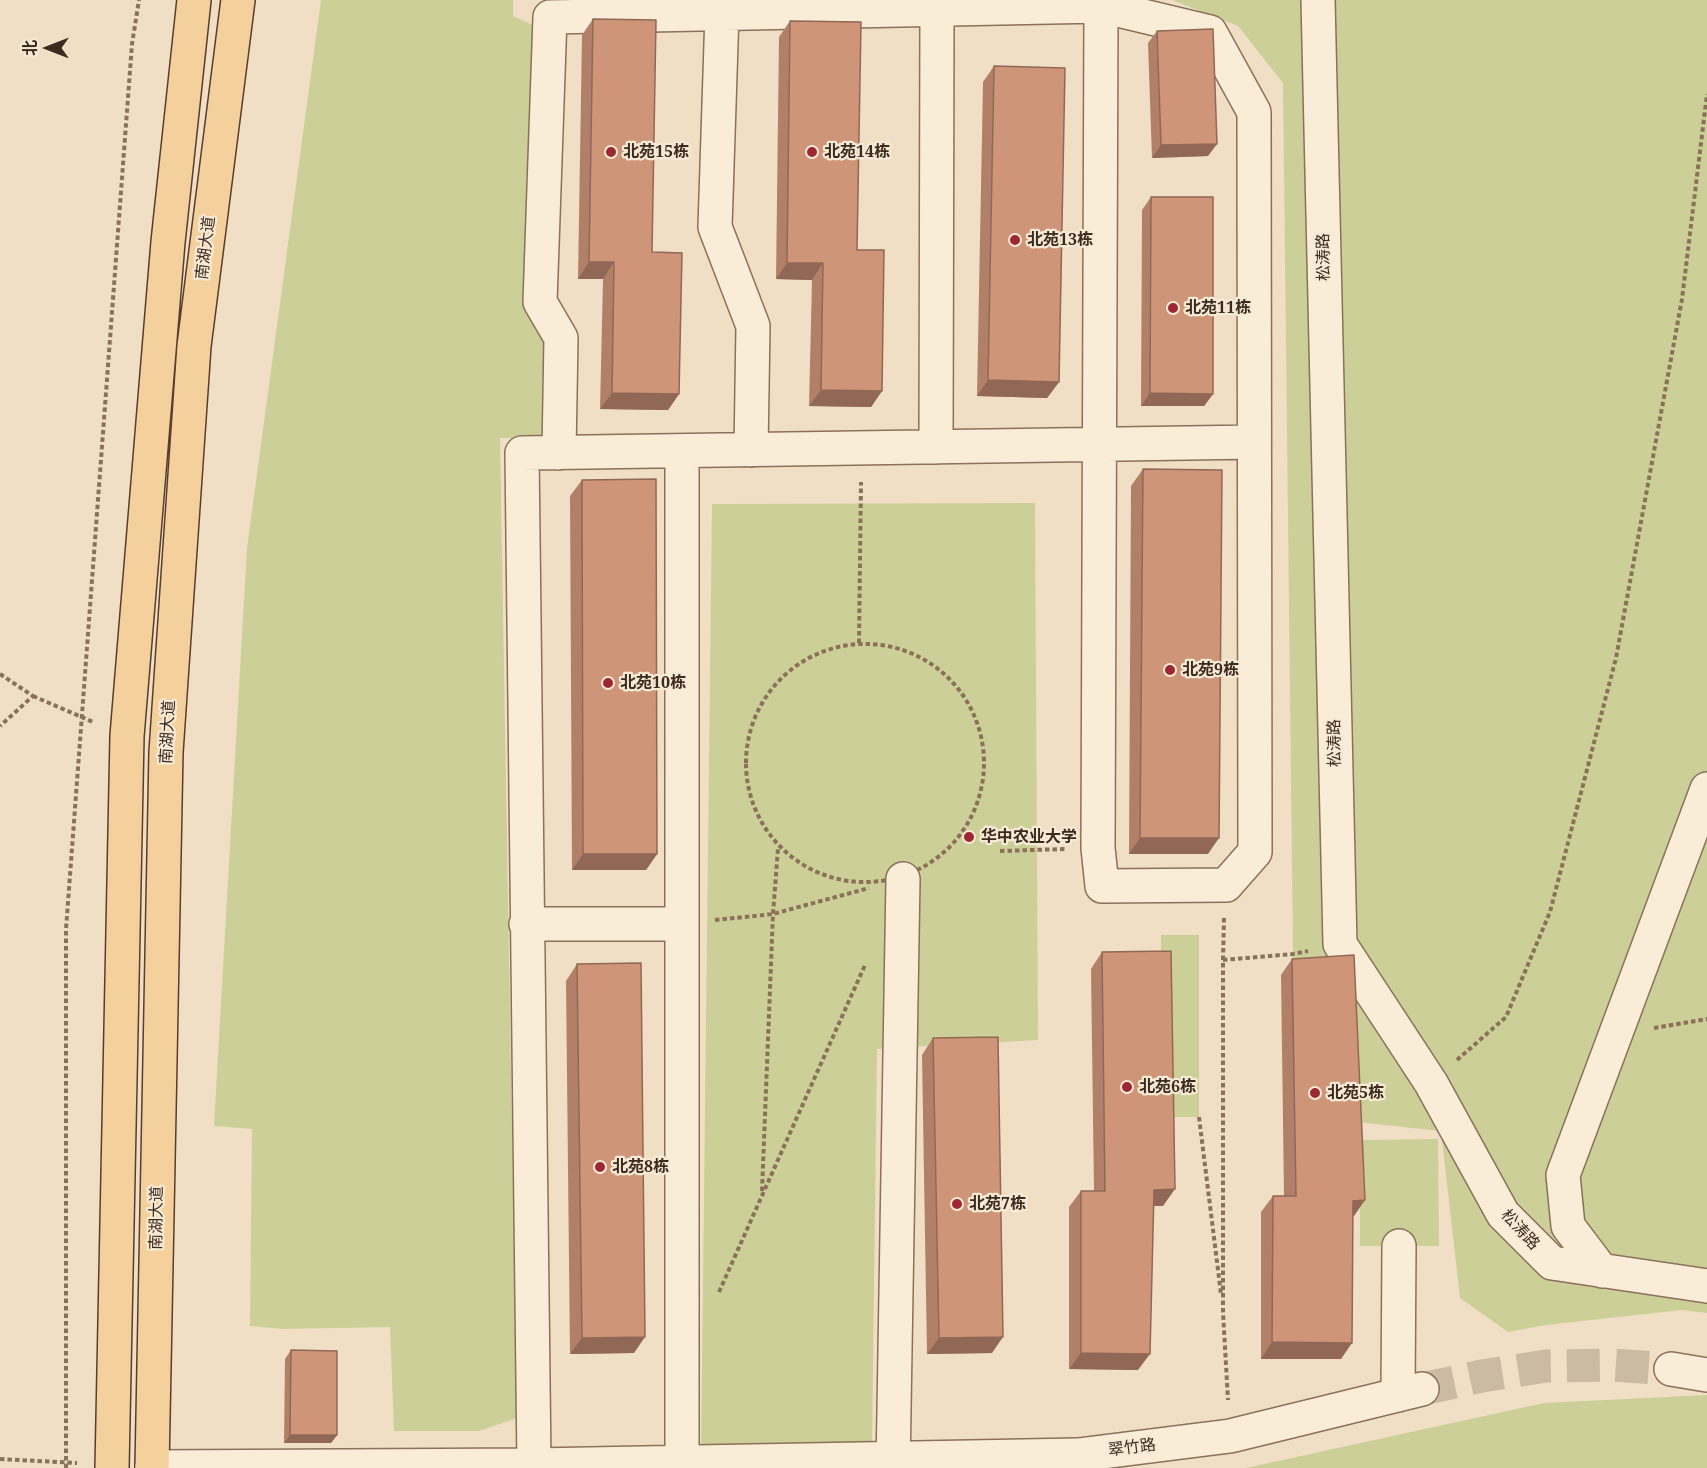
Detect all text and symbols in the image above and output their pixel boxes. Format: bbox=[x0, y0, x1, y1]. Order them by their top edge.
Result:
north arrow bbox=[18, 18, 78, 78]
text: 北 bbox=[19, 40, 41, 56]
place label: 北苑15栋 bbox=[623, 142, 689, 162]
place label: 北苑14栋 bbox=[824, 142, 890, 162]
marker: 北苑15栋 bbox=[604, 145, 618, 159]
marker: 北苑14栋 bbox=[805, 145, 819, 159]
street label: 南湖大道 bbox=[193, 215, 219, 281]
place label: 北苑13栋 bbox=[1027, 230, 1093, 250]
marker: 北苑13栋 bbox=[1008, 233, 1022, 247]
street label: 松涛路 bbox=[1314, 233, 1334, 281]
place label: 北苑11栋 bbox=[1185, 298, 1251, 318]
marker: 北苑11栋 bbox=[1166, 301, 1180, 315]
place label: 北苑9栋 bbox=[1182, 660, 1239, 680]
marker: 北苑9栋 bbox=[1163, 663, 1177, 677]
place label: 北苑10栋 bbox=[620, 673, 686, 693]
marker: 北苑10栋 bbox=[601, 676, 615, 690]
street label: 南湖大道 bbox=[157, 700, 179, 764]
street label: 松涛路 bbox=[1325, 719, 1345, 767]
place label: 华中农业大学 bbox=[981, 827, 1077, 847]
marker: 华中农业大学 bbox=[962, 830, 976, 844]
place label: 北苑6栋 bbox=[1139, 1077, 1196, 1097]
marker: 北苑6栋 bbox=[1120, 1080, 1134, 1094]
place label: 北苑5栋 bbox=[1327, 1083, 1384, 1103]
marker: 北苑5栋 bbox=[1308, 1086, 1322, 1100]
place label: 北苑8栋 bbox=[612, 1157, 669, 1177]
marker: 北苑8栋 bbox=[593, 1160, 607, 1174]
street label: 南湖大道 bbox=[147, 1186, 167, 1250]
place label: 北苑7栋 bbox=[969, 1194, 1026, 1214]
marker: 北苑7栋 bbox=[950, 1197, 964, 1211]
street label: 松涛路 bbox=[1497, 1206, 1543, 1254]
street label: 翠竹路 bbox=[1107, 1436, 1157, 1460]

